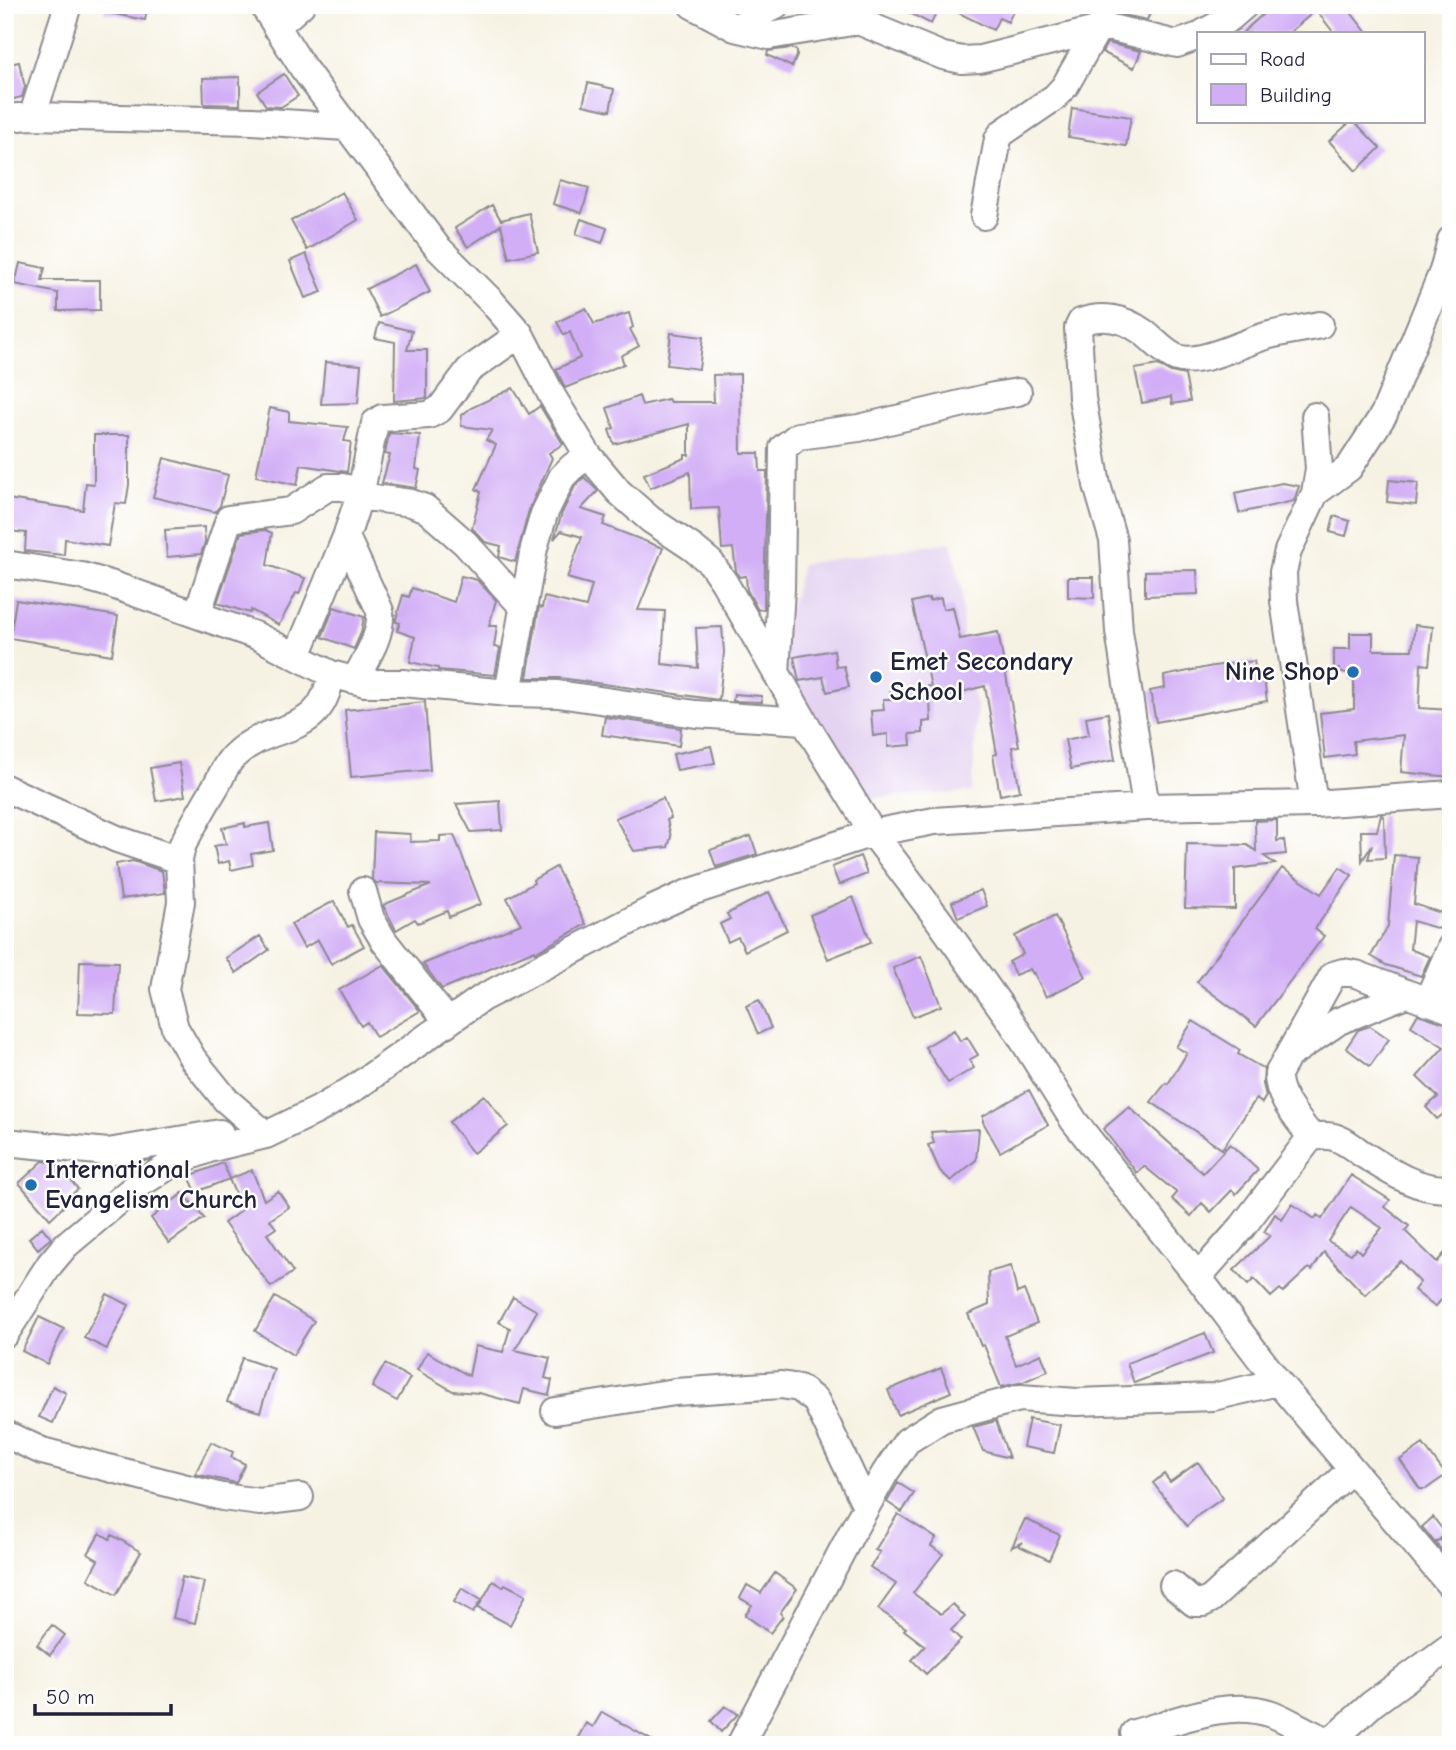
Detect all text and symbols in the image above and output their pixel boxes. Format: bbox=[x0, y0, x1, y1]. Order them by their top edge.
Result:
legend bbox=[1197, 32, 1424, 122]
text: Road bbox=[1260, 47, 1305, 71]
text: Building bbox=[1260, 83, 1332, 107]
place label: Emet Secondary School bbox=[890, 647, 1073, 707]
place label: Nine Shop bbox=[1225, 657, 1339, 687]
marker: Nine Shop bbox=[1345, 664, 1361, 680]
marker: Emet Secondary School bbox=[868, 669, 884, 685]
place label: International Evangelism Church bbox=[45, 1155, 257, 1215]
marker: International Evangelism Church bbox=[23, 1177, 39, 1193]
scale bar bbox=[35, 1673, 172, 1717]
text: 50 m bbox=[46, 1685, 95, 1709]

